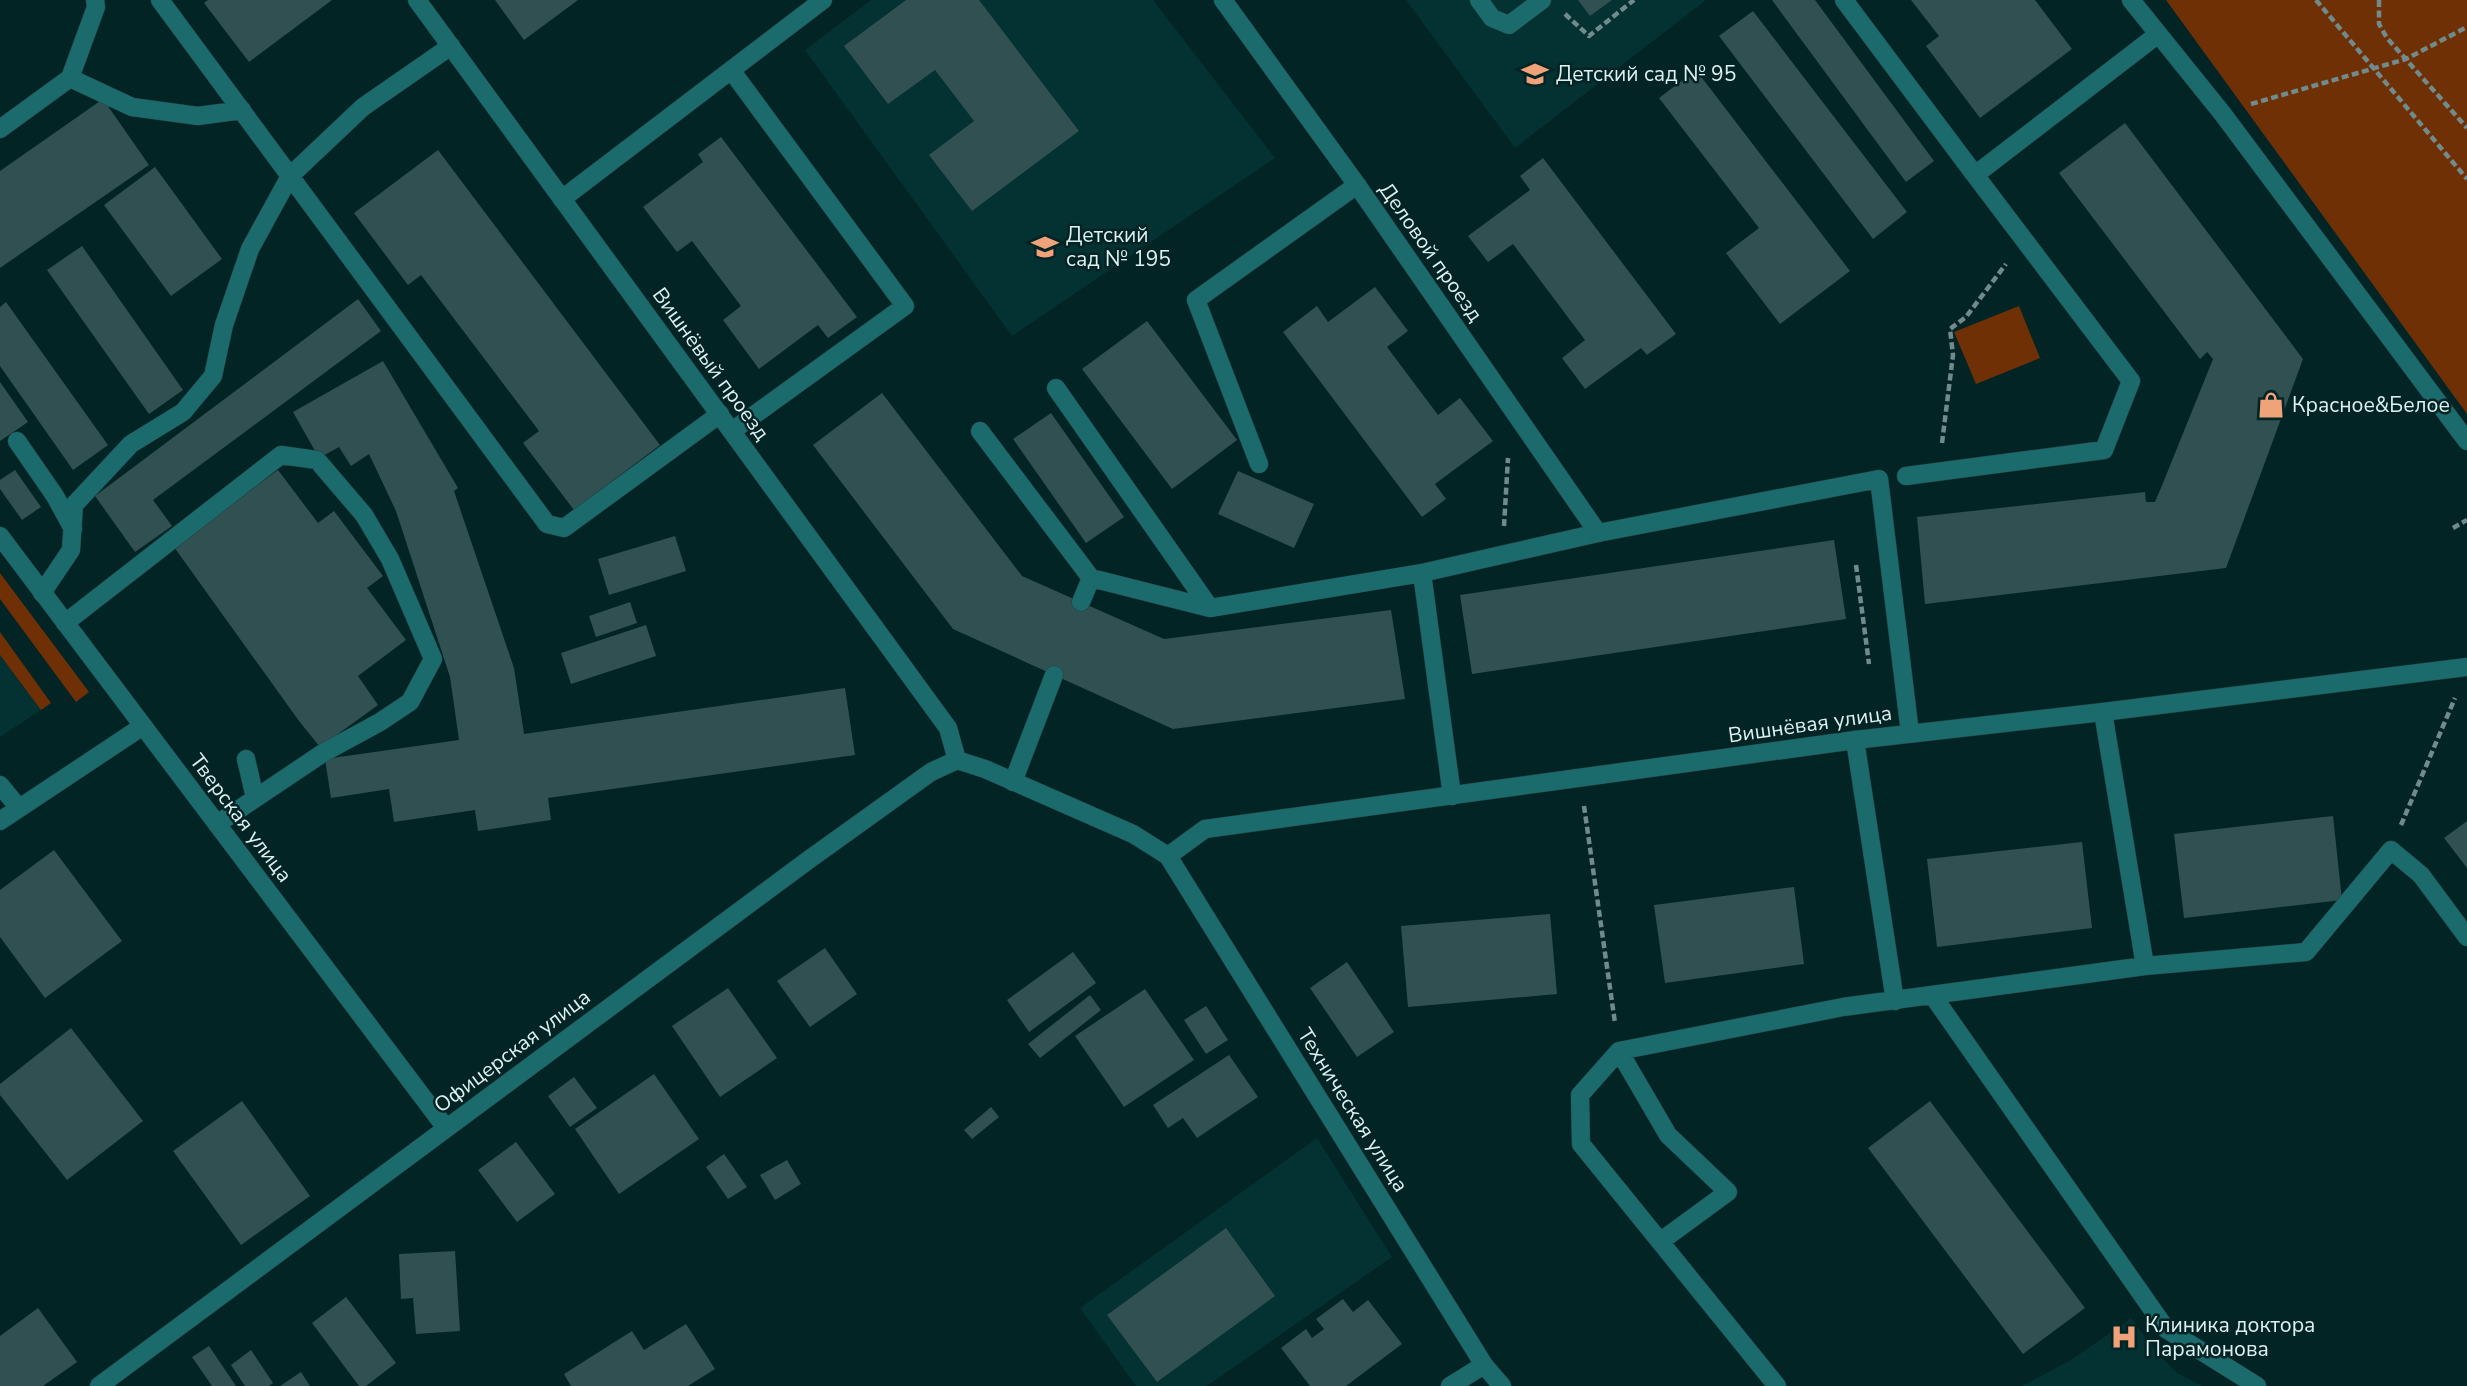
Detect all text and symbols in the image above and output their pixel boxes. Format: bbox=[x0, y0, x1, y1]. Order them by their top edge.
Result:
school or university icon: Детский сад № 95 bbox=[1520, 59, 1550, 89]
place label: Детский сад № 95 bbox=[1556, 60, 1736, 88]
street label: Деловой проезд bbox=[1373, 177, 1489, 327]
place label: Детский сад № 195 bbox=[1066, 221, 1171, 273]
school or university icon: Детский сад № 195 bbox=[1030, 232, 1060, 262]
street label: Вишнёвый проезд bbox=[646, 282, 776, 446]
shop icon: Красное&Белое bbox=[2256, 390, 2286, 420]
place label: Красное&Белое bbox=[2292, 391, 2450, 419]
street label: Вишнёвая улица bbox=[1726, 699, 1894, 749]
street label: Тверская улица bbox=[183, 748, 299, 888]
street label: Офицерская улица bbox=[428, 983, 596, 1119]
street label: Техническая улица bbox=[1291, 1023, 1415, 1197]
place label: Клиника доктора Парамонова bbox=[2145, 1311, 2315, 1363]
hospital icon: Клиника доктора Парамонова bbox=[2109, 1322, 2139, 1352]

